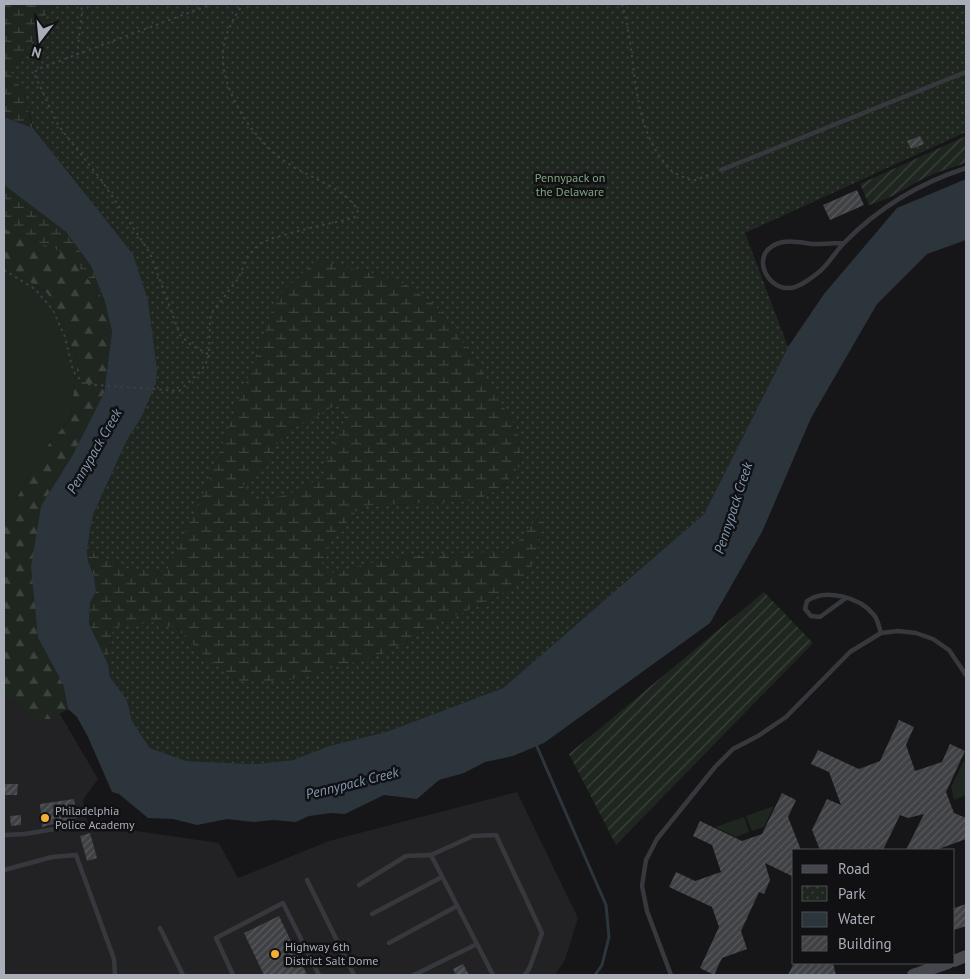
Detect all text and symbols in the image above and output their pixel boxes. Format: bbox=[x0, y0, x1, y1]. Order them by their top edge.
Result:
north arrow bbox=[15, 15, 65, 65]
text: N bbox=[30, 43, 43, 62]
park label: Pennypack on the Delaware bbox=[535, 170, 605, 199]
water label: Pennypack Creek bbox=[62, 405, 126, 497]
water label: Pennypack Creek bbox=[710, 459, 756, 556]
water label: Pennypack Creek bbox=[304, 763, 401, 803]
place label: Philadelphia Police Academy bbox=[55, 803, 135, 832]
marker: Philadelphia Police Academy bbox=[39, 812, 51, 824]
legend bbox=[792, 849, 955, 964]
text: Road bbox=[838, 859, 870, 878]
text: Park bbox=[838, 884, 866, 903]
text: Water bbox=[838, 909, 875, 928]
text: Building bbox=[838, 934, 892, 953]
place label: Highway 6th District Salt Dome bbox=[285, 939, 378, 968]
marker: Highway 6th District Salt Dome bbox=[269, 948, 281, 960]

